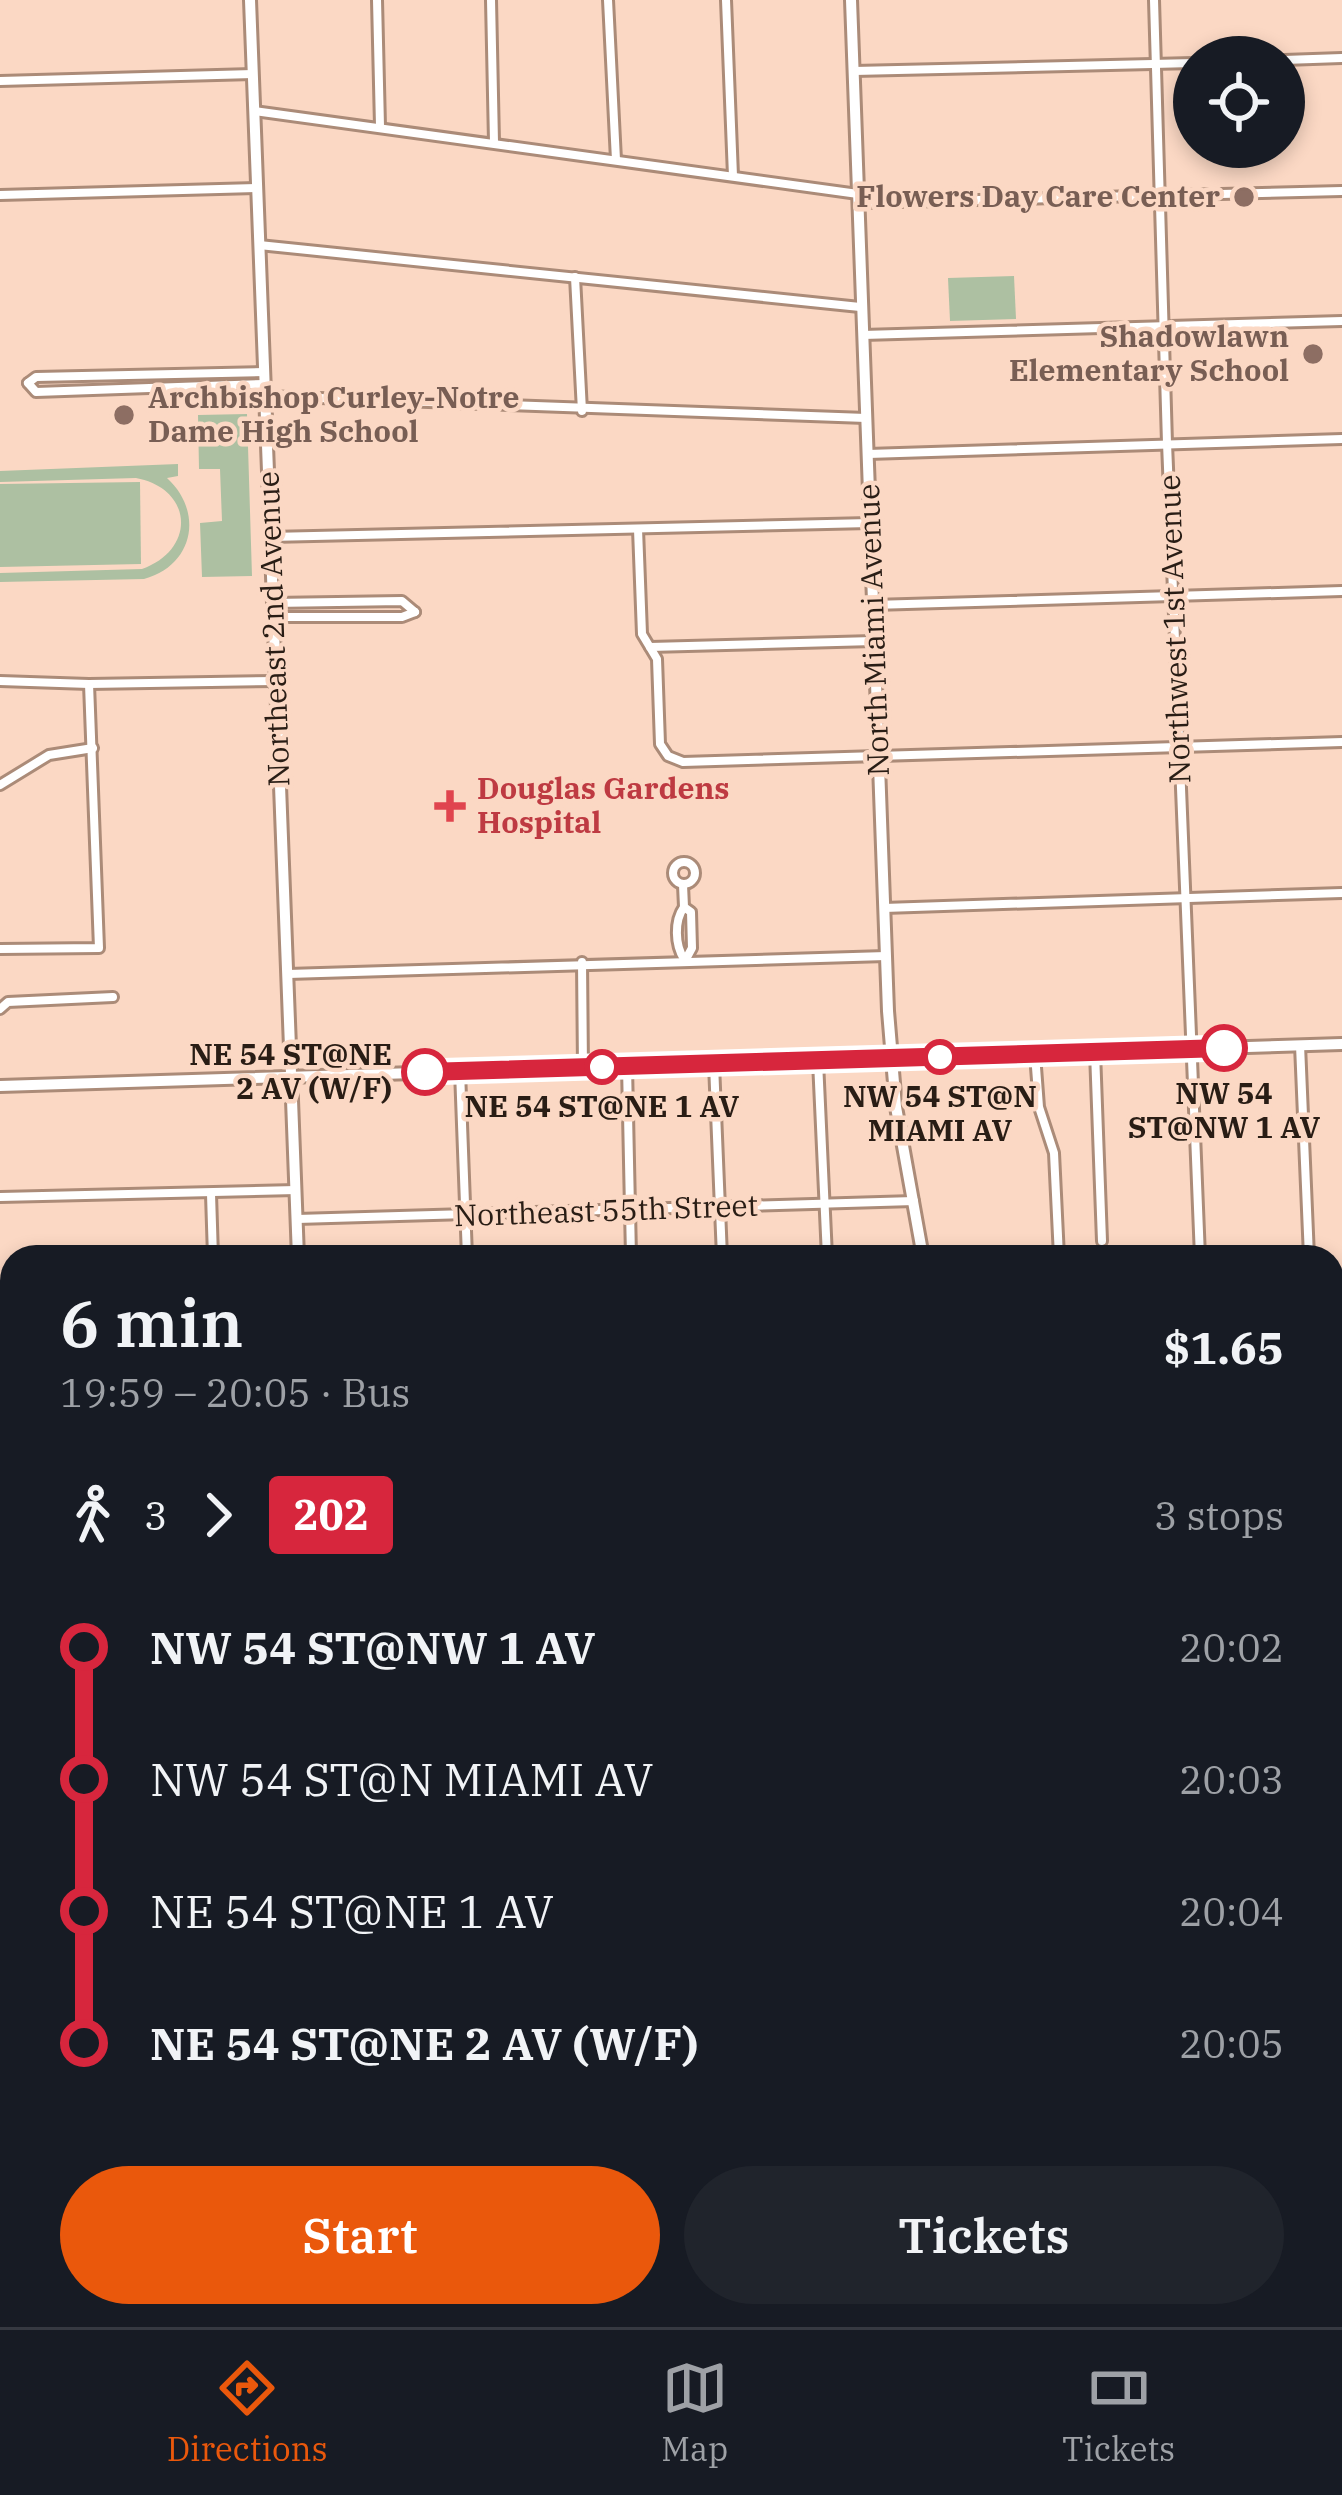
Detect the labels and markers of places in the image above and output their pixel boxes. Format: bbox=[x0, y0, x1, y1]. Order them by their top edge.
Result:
place label: Flowers Day Care Center bbox=[856, 176, 1220, 215]
marker: Flowers Day Care Center bbox=[1231, 184, 1257, 210]
place label: Shadowlawn Elementary School bbox=[1009, 316, 1289, 389]
marker: Shadowlawn Elementary School bbox=[1300, 341, 1326, 367]
place label: Archbishop Curley-Notre Dame High School bbox=[148, 377, 519, 450]
marker: Archbishop Curley-Notre Dame High School bbox=[111, 402, 137, 428]
place label: Douglas Gardens Hospital bbox=[477, 768, 730, 841]
marker: Douglas Gardens Hospital bbox=[434, 790, 466, 822]
marker: NW 54 ST@NW 1 AV bbox=[1202, 1026, 1246, 1070]
place label: NE 54 ST@NE 2 AV (W/F) bbox=[189, 1034, 392, 1107]
marker: NW 54 ST@N MIAMI AV bbox=[924, 1041, 956, 1073]
marker: NE 54 ST@NE 2 AV (W/F) bbox=[403, 1050, 447, 1094]
marker: NE 54 ST@NE 1 AV bbox=[586, 1051, 618, 1083]
place label: NW 54 ST@NW 1 AV bbox=[1128, 1073, 1320, 1146]
place label: NW 54 ST@N MIAMI AV bbox=[843, 1076, 1037, 1149]
place label: NE 54 ST@NE 1 AV bbox=[465, 1086, 740, 1125]

